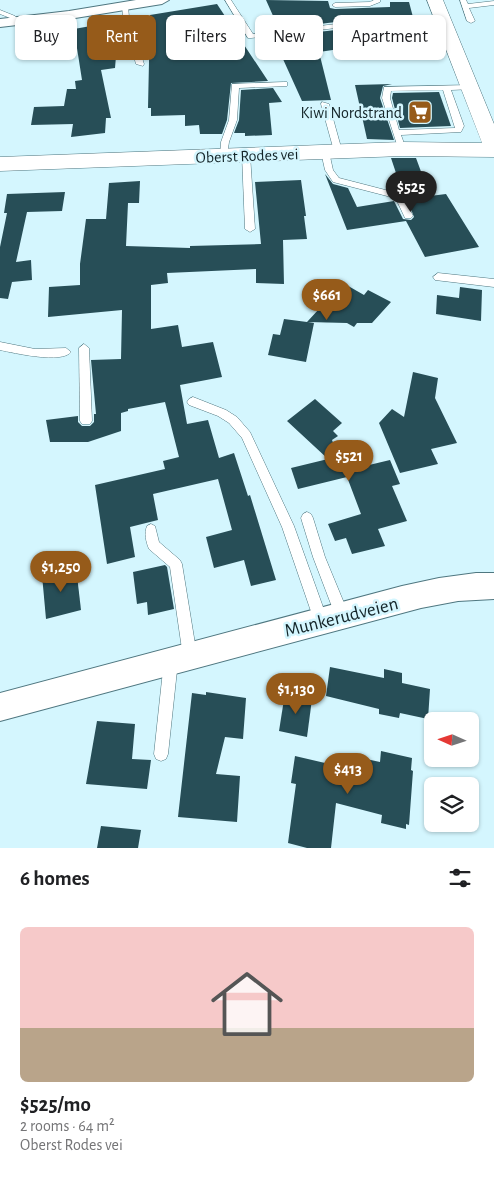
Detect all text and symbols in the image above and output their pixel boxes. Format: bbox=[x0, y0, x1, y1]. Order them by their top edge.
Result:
chip: Buy bbox=[15, 15, 77, 60]
chip: Rent bbox=[87, 15, 156, 60]
chip: Filters bbox=[166, 15, 245, 60]
chip: New bbox=[255, 15, 323, 60]
chip: Apartment bbox=[333, 15, 446, 60]
supermarket icon: Kiwi Nordstrand bbox=[407, 99, 433, 125]
place label: Kiwi Nordstrand bbox=[301, 105, 402, 121]
street label: Oberst Rodes vei bbox=[195, 146, 299, 166]
pin: $525 bbox=[381, 170, 441, 213]
text: $525 bbox=[397, 179, 425, 195]
pin: $661 bbox=[297, 278, 357, 321]
text: $661 bbox=[313, 287, 341, 303]
pin: $521 bbox=[319, 440, 379, 482]
text: $521 bbox=[335, 448, 363, 464]
pin: $1,250 bbox=[20, 550, 102, 593]
text: $1,250 bbox=[41, 559, 81, 575]
street label: Munkerudveien bbox=[283, 594, 400, 641]
pin: $1,130 bbox=[255, 672, 337, 715]
text: $1,130 bbox=[277, 681, 315, 697]
north arrow bbox=[424, 712, 479, 768]
map controls bbox=[424, 712, 479, 832]
pin: $413 bbox=[318, 752, 378, 795]
text: $413 bbox=[334, 761, 362, 777]
button: layers bbox=[424, 777, 479, 832]
icon: filters bbox=[446, 864, 474, 892]
text: 6 homes bbox=[20, 868, 90, 889]
icon: home bbox=[202, 959, 292, 1049]
text: $525/mo bbox=[20, 1094, 91, 1115]
text: 2 rooms · 64 m² bbox=[20, 1118, 115, 1134]
text: Oberst Rodes vei bbox=[20, 1137, 123, 1153]

